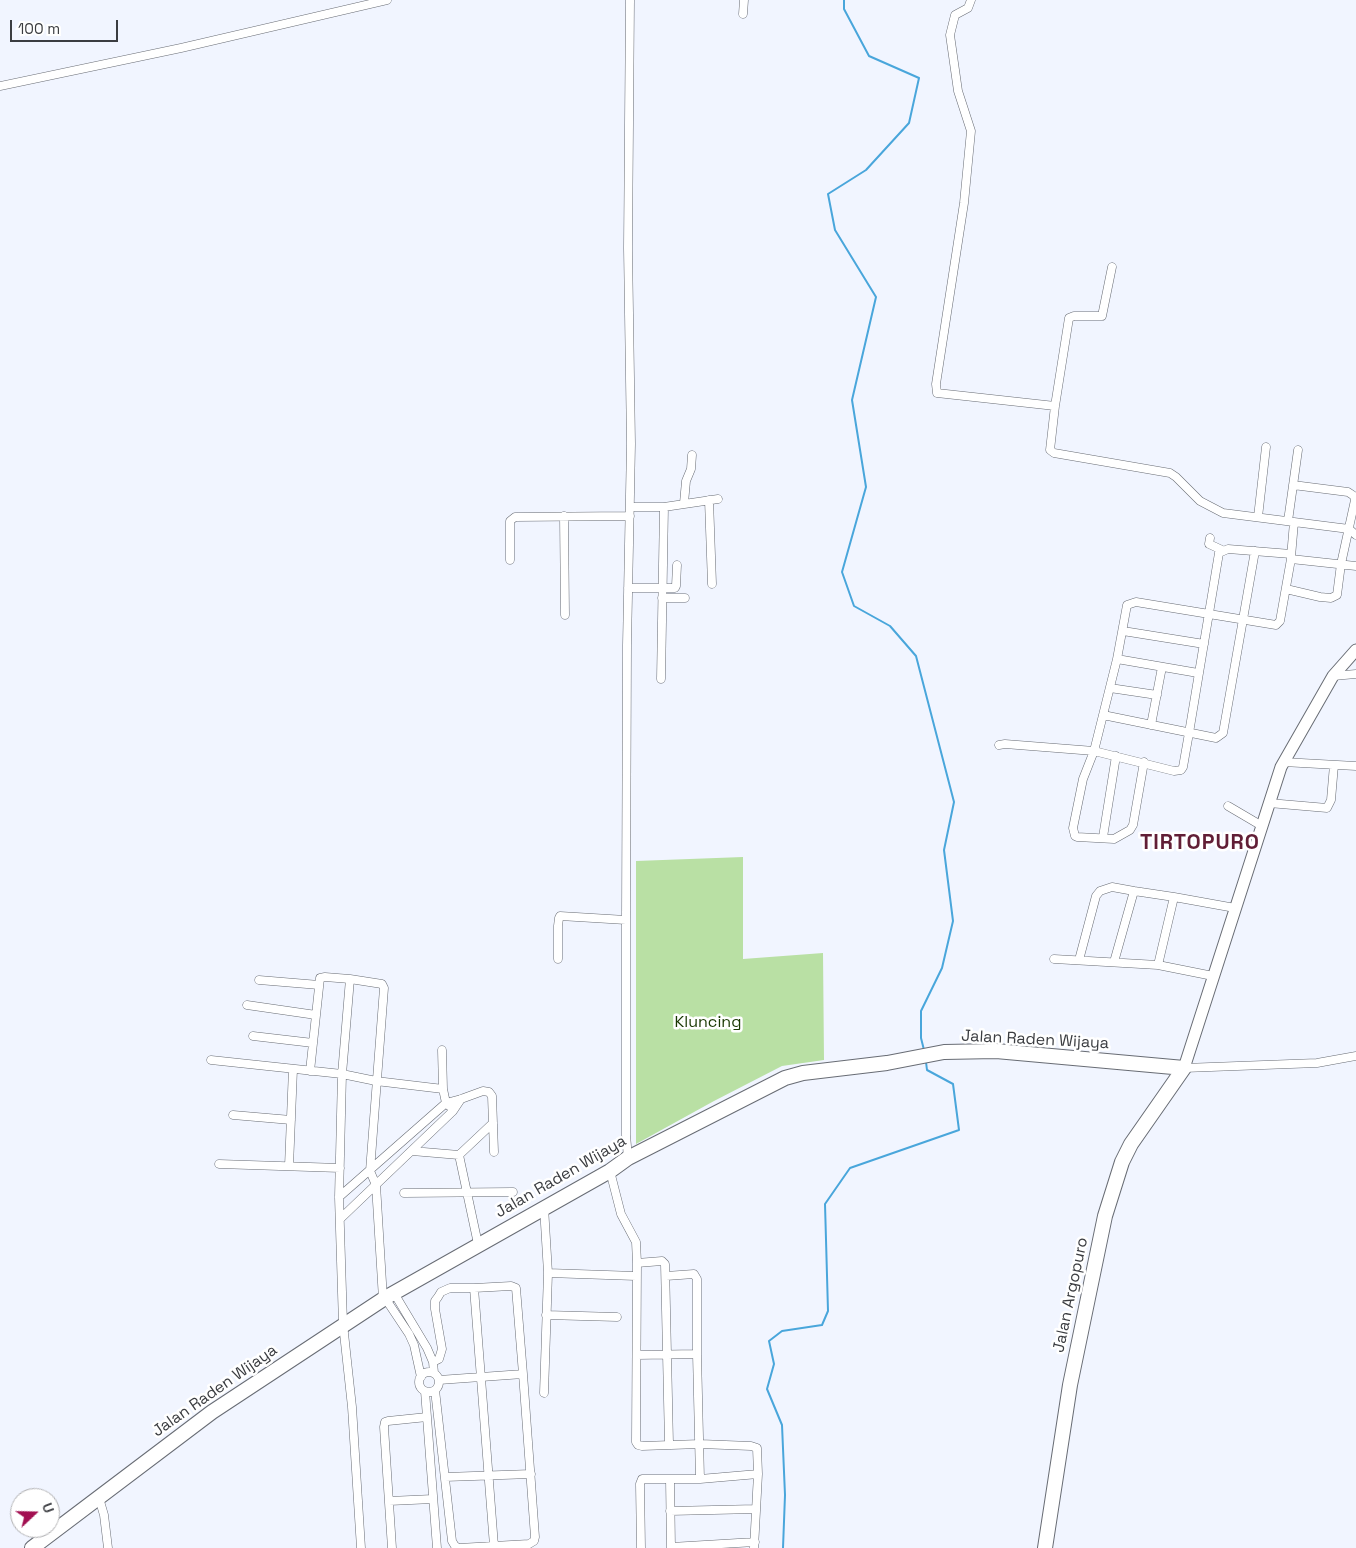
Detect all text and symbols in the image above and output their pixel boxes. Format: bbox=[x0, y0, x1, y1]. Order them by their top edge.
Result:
scale bar bbox=[12, 10, 120, 42]
text: 100 m bbox=[18, 19, 60, 38]
district label: TIRTOPURO bbox=[1139, 830, 1261, 856]
park label: Kluncing bbox=[675, 1013, 741, 1033]
street label: Jalan Raden Wijaya bbox=[961, 1027, 1109, 1053]
street label: Jalan Raden Wijaya bbox=[492, 1132, 630, 1222]
street label: Jalan Argopuro bbox=[1049, 1236, 1093, 1354]
street label: Jalan Raden Wijaya bbox=[149, 1341, 281, 1441]
north arrow bbox=[10, 1488, 60, 1538]
text: U bbox=[38, 1500, 58, 1516]

